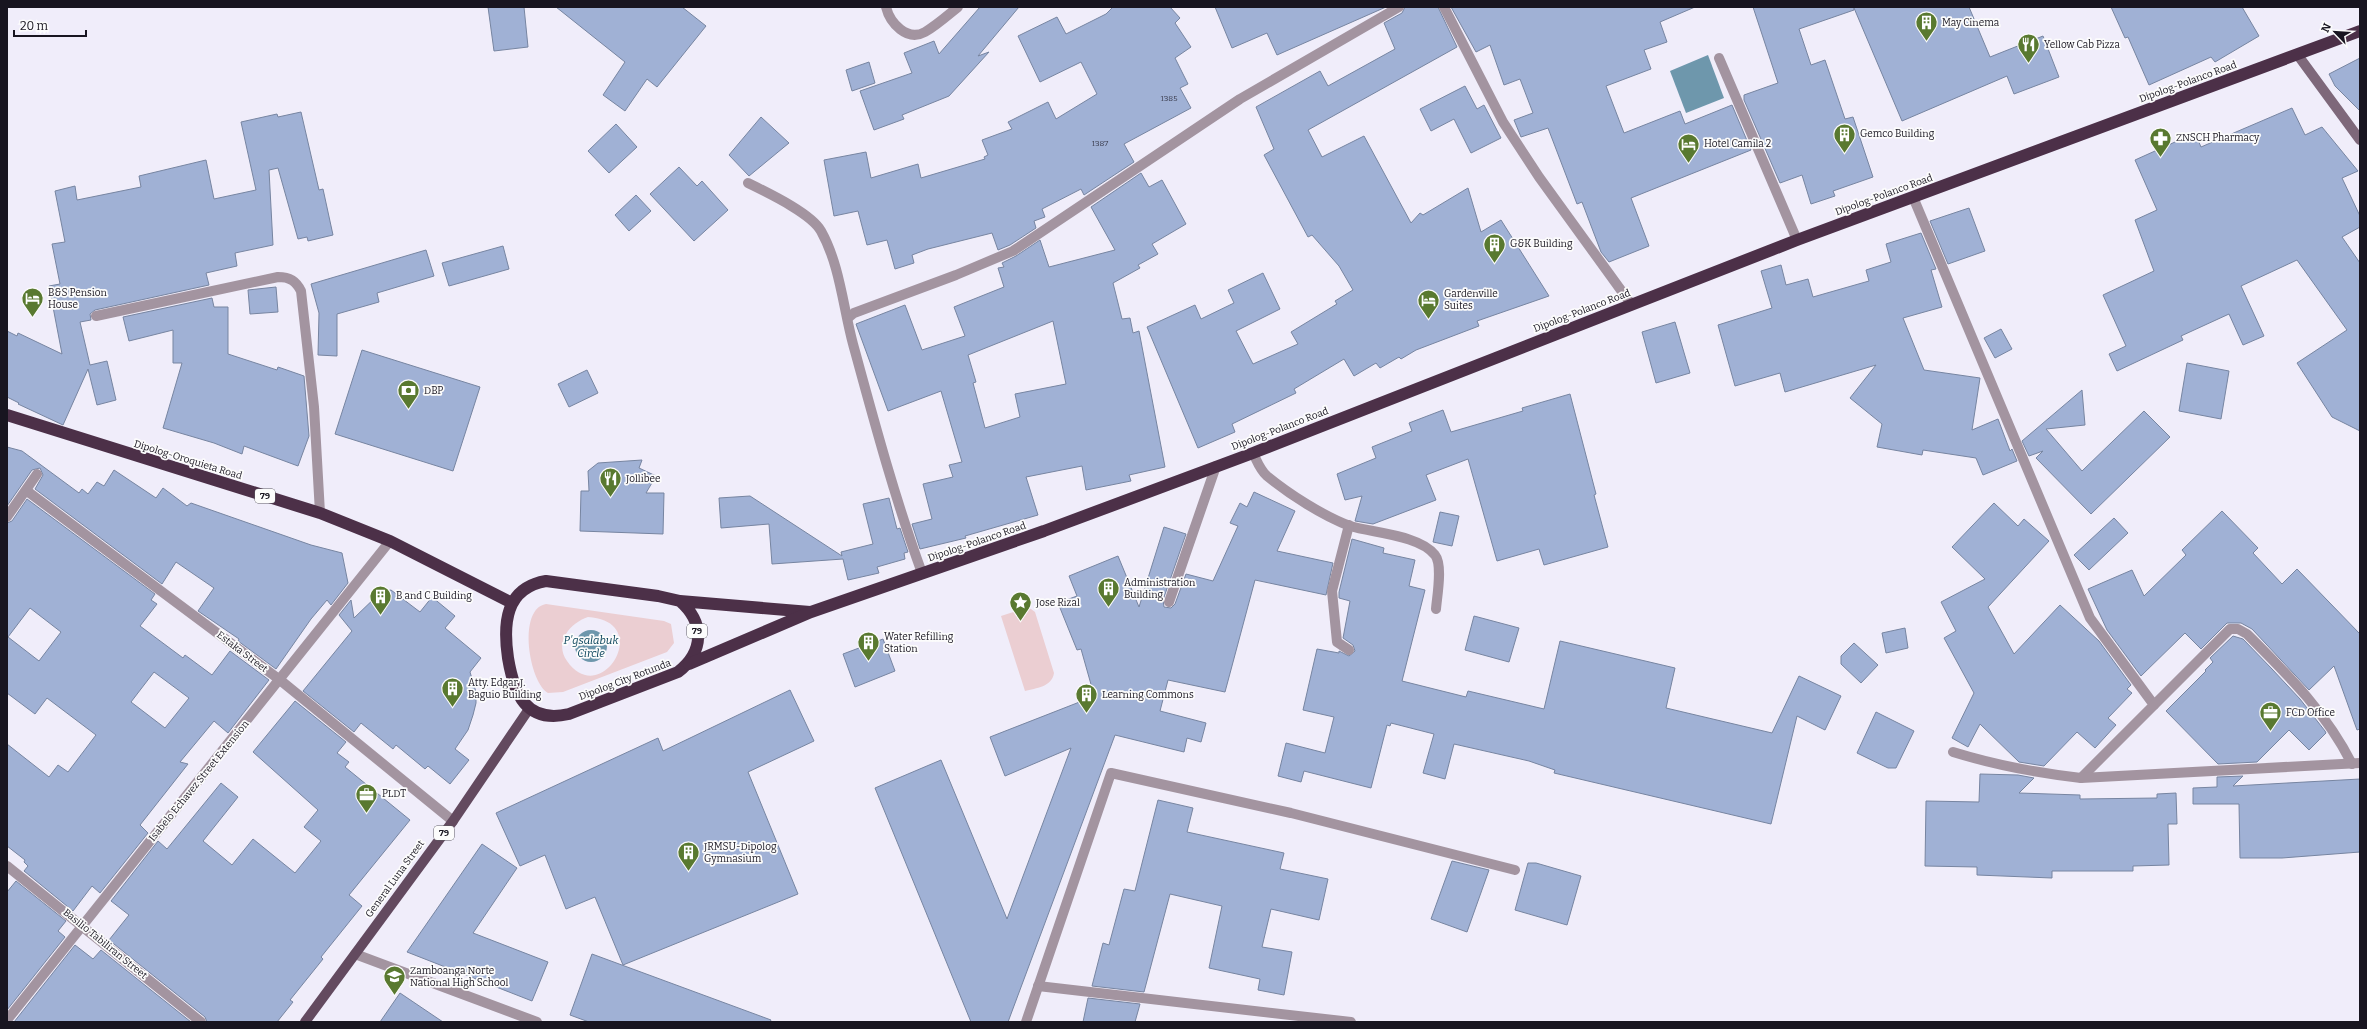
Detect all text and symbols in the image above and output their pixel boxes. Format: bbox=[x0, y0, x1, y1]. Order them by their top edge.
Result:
building icon: May Cinema bbox=[1913, 10, 1939, 43]
scale bar bbox=[14, 12, 86, 38]
north arrow bbox=[2315, 12, 2355, 52]
place label: May Cinema bbox=[1942, 17, 2000, 29]
text: 20 m bbox=[20, 19, 49, 33]
text: N bbox=[2319, 21, 2334, 35]
restaurant icon: Yellow Cab Pizza bbox=[2016, 32, 2042, 65]
place label: Yellow Cab Pizza bbox=[2044, 39, 2120, 51]
street label: Dipolog-Polanco Road bbox=[2138, 59, 2238, 105]
house number: 1385 bbox=[1161, 94, 1177, 103]
building icon: Gemco Building bbox=[1831, 121, 1857, 154]
pharmacy icon: ZNSCH Pharmacy bbox=[2148, 125, 2174, 158]
place label: Gemco Building bbox=[1860, 128, 1935, 140]
hotel icon: Hotel Camila 2 bbox=[1675, 131, 1701, 164]
place label: ZNSCH Pharmacy bbox=[2176, 132, 2260, 144]
place label: Hotel Camila 2 bbox=[1704, 138, 1771, 150]
house number: 1387 bbox=[1092, 139, 1108, 148]
street label: Dipolog-Polanco Road bbox=[1834, 172, 1934, 218]
building icon: G&K Building bbox=[1482, 231, 1508, 264]
place label: G&K Building bbox=[1510, 238, 1573, 250]
hotel icon: B&S Pension House bbox=[19, 286, 45, 319]
place label: B&S Pension House bbox=[48, 287, 108, 311]
hotel icon: Gardenville Suites bbox=[1415, 287, 1441, 320]
street label: Dipolog-Polanco Road bbox=[1532, 287, 1632, 335]
place label: Gardenville Suites bbox=[1444, 288, 1498, 312]
bank icon: DBP bbox=[395, 378, 421, 411]
place label: DBP bbox=[424, 385, 443, 397]
street label: Dipolog-Polanco Road bbox=[1230, 405, 1330, 453]
street label: Dipolog-Oroquieta Road bbox=[132, 438, 244, 482]
restaurant icon: Jollibee bbox=[597, 466, 623, 499]
place label: Jollibee bbox=[625, 473, 660, 485]
road number: 79 bbox=[255, 489, 275, 503]
street label: Dipolog-Polanco Road bbox=[926, 520, 1028, 564]
building icon: Administration Building bbox=[1096, 576, 1122, 609]
place label: Administration Building bbox=[1124, 577, 1196, 601]
building icon: B and C Building bbox=[368, 583, 394, 616]
place label: B and C Building bbox=[396, 590, 472, 602]
place icon: Jose Rizal bbox=[1008, 590, 1034, 623]
place label: Jose Rizal bbox=[1035, 597, 1080, 609]
road number: 79 bbox=[687, 624, 707, 638]
street label: Estaka Street bbox=[214, 629, 270, 675]
building icon: Water Refilling Station bbox=[856, 630, 882, 663]
place label: Water Refilling Station bbox=[884, 631, 954, 655]
water label: P'gsalabuk Circle bbox=[564, 634, 619, 660]
street label: Dipolog City Rotunda bbox=[577, 657, 673, 703]
building icon: Atty. Edgar J. Baguio Building bbox=[440, 676, 466, 709]
place label: Atty. Edgar J. Baguio Building bbox=[468, 677, 542, 701]
building icon: Learning Commons bbox=[1073, 682, 1099, 715]
place label: Learning Commons bbox=[1102, 689, 1194, 701]
office icon: FCD Office bbox=[2258, 700, 2284, 733]
place label: FCD Office bbox=[2286, 707, 2335, 719]
street label: Isabelo Echavez Street Extension bbox=[147, 718, 252, 844]
office icon: PLDT bbox=[354, 781, 380, 814]
place label: PLDT bbox=[382, 788, 406, 800]
road number: 79 bbox=[434, 826, 454, 840]
street label: General Luna Street bbox=[363, 838, 427, 920]
building icon: JRMSU-Dipolog Gymnasium bbox=[675, 840, 701, 873]
place label: JRMSU-Dipolog Gymnasium bbox=[703, 841, 777, 865]
street label: Basilio Tabiliran Street bbox=[61, 906, 150, 982]
school or university icon: Zamboanga Norte National High School bbox=[381, 964, 407, 997]
place label: Zamboanga Norte National High School bbox=[410, 965, 508, 989]

